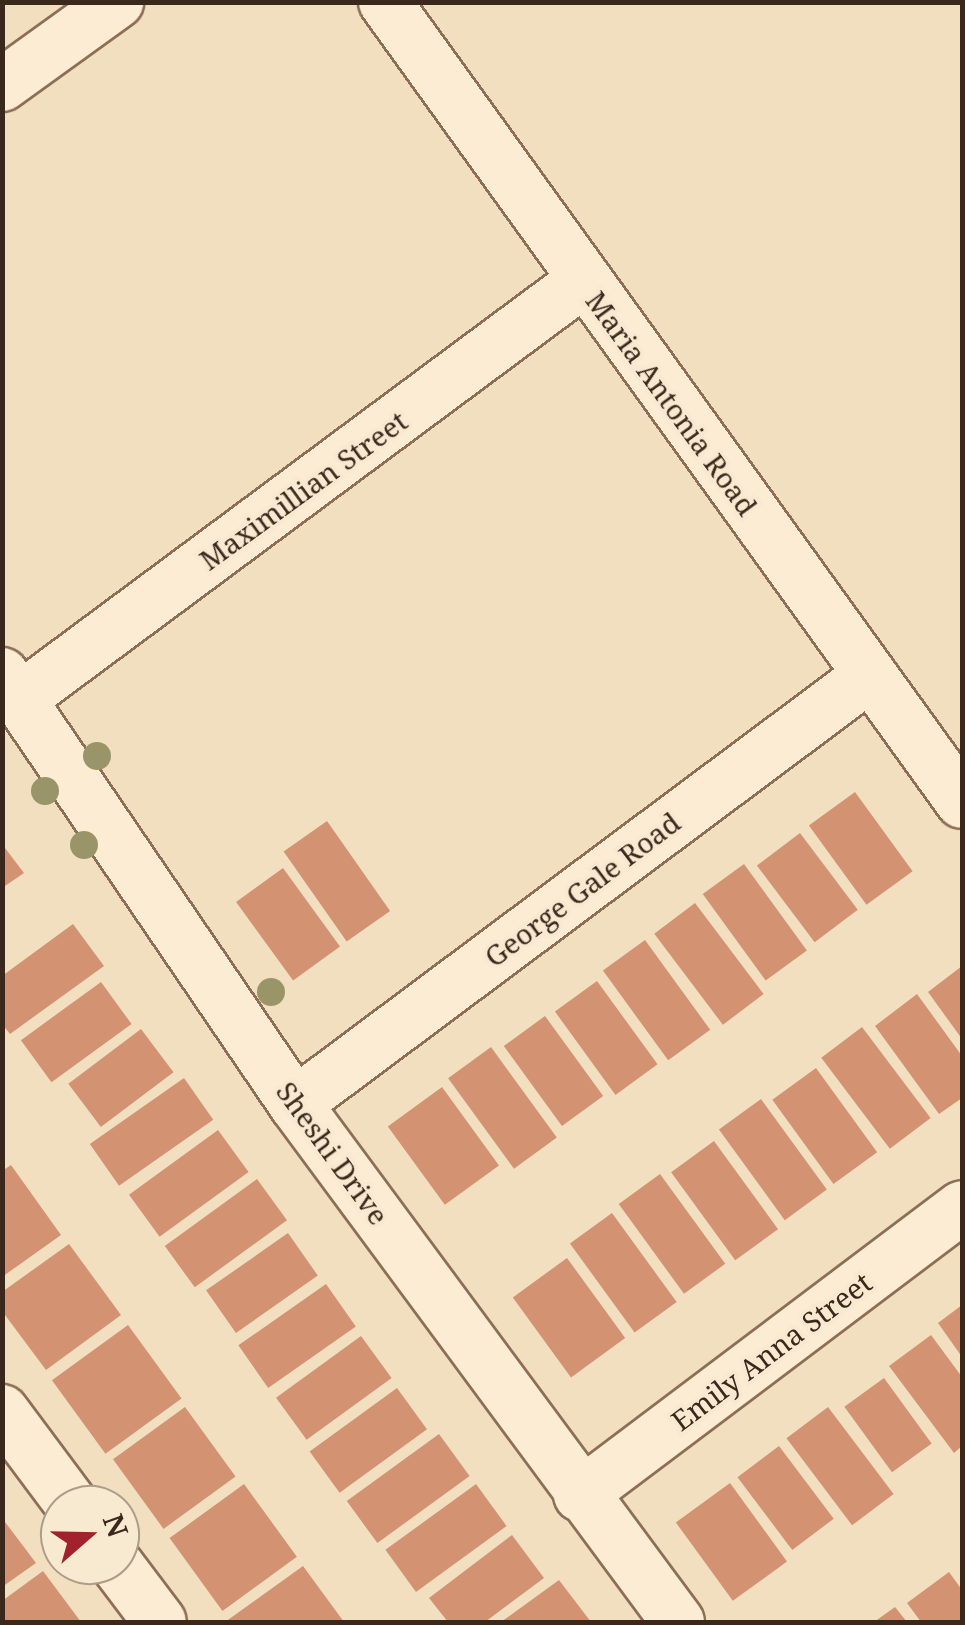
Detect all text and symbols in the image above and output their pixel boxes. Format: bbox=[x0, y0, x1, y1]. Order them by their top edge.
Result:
street label: Maria Antonia Road bbox=[579, 284, 765, 522]
street label: Maximillian Street bbox=[193, 403, 413, 577]
street label: George Gale Road bbox=[478, 805, 686, 973]
street label: Sheshi Drive bbox=[270, 1075, 396, 1231]
street label: Emily Anna Street bbox=[664, 1265, 878, 1437]
north arrow bbox=[40, 1485, 140, 1585]
text: N bbox=[95, 1509, 138, 1542]

